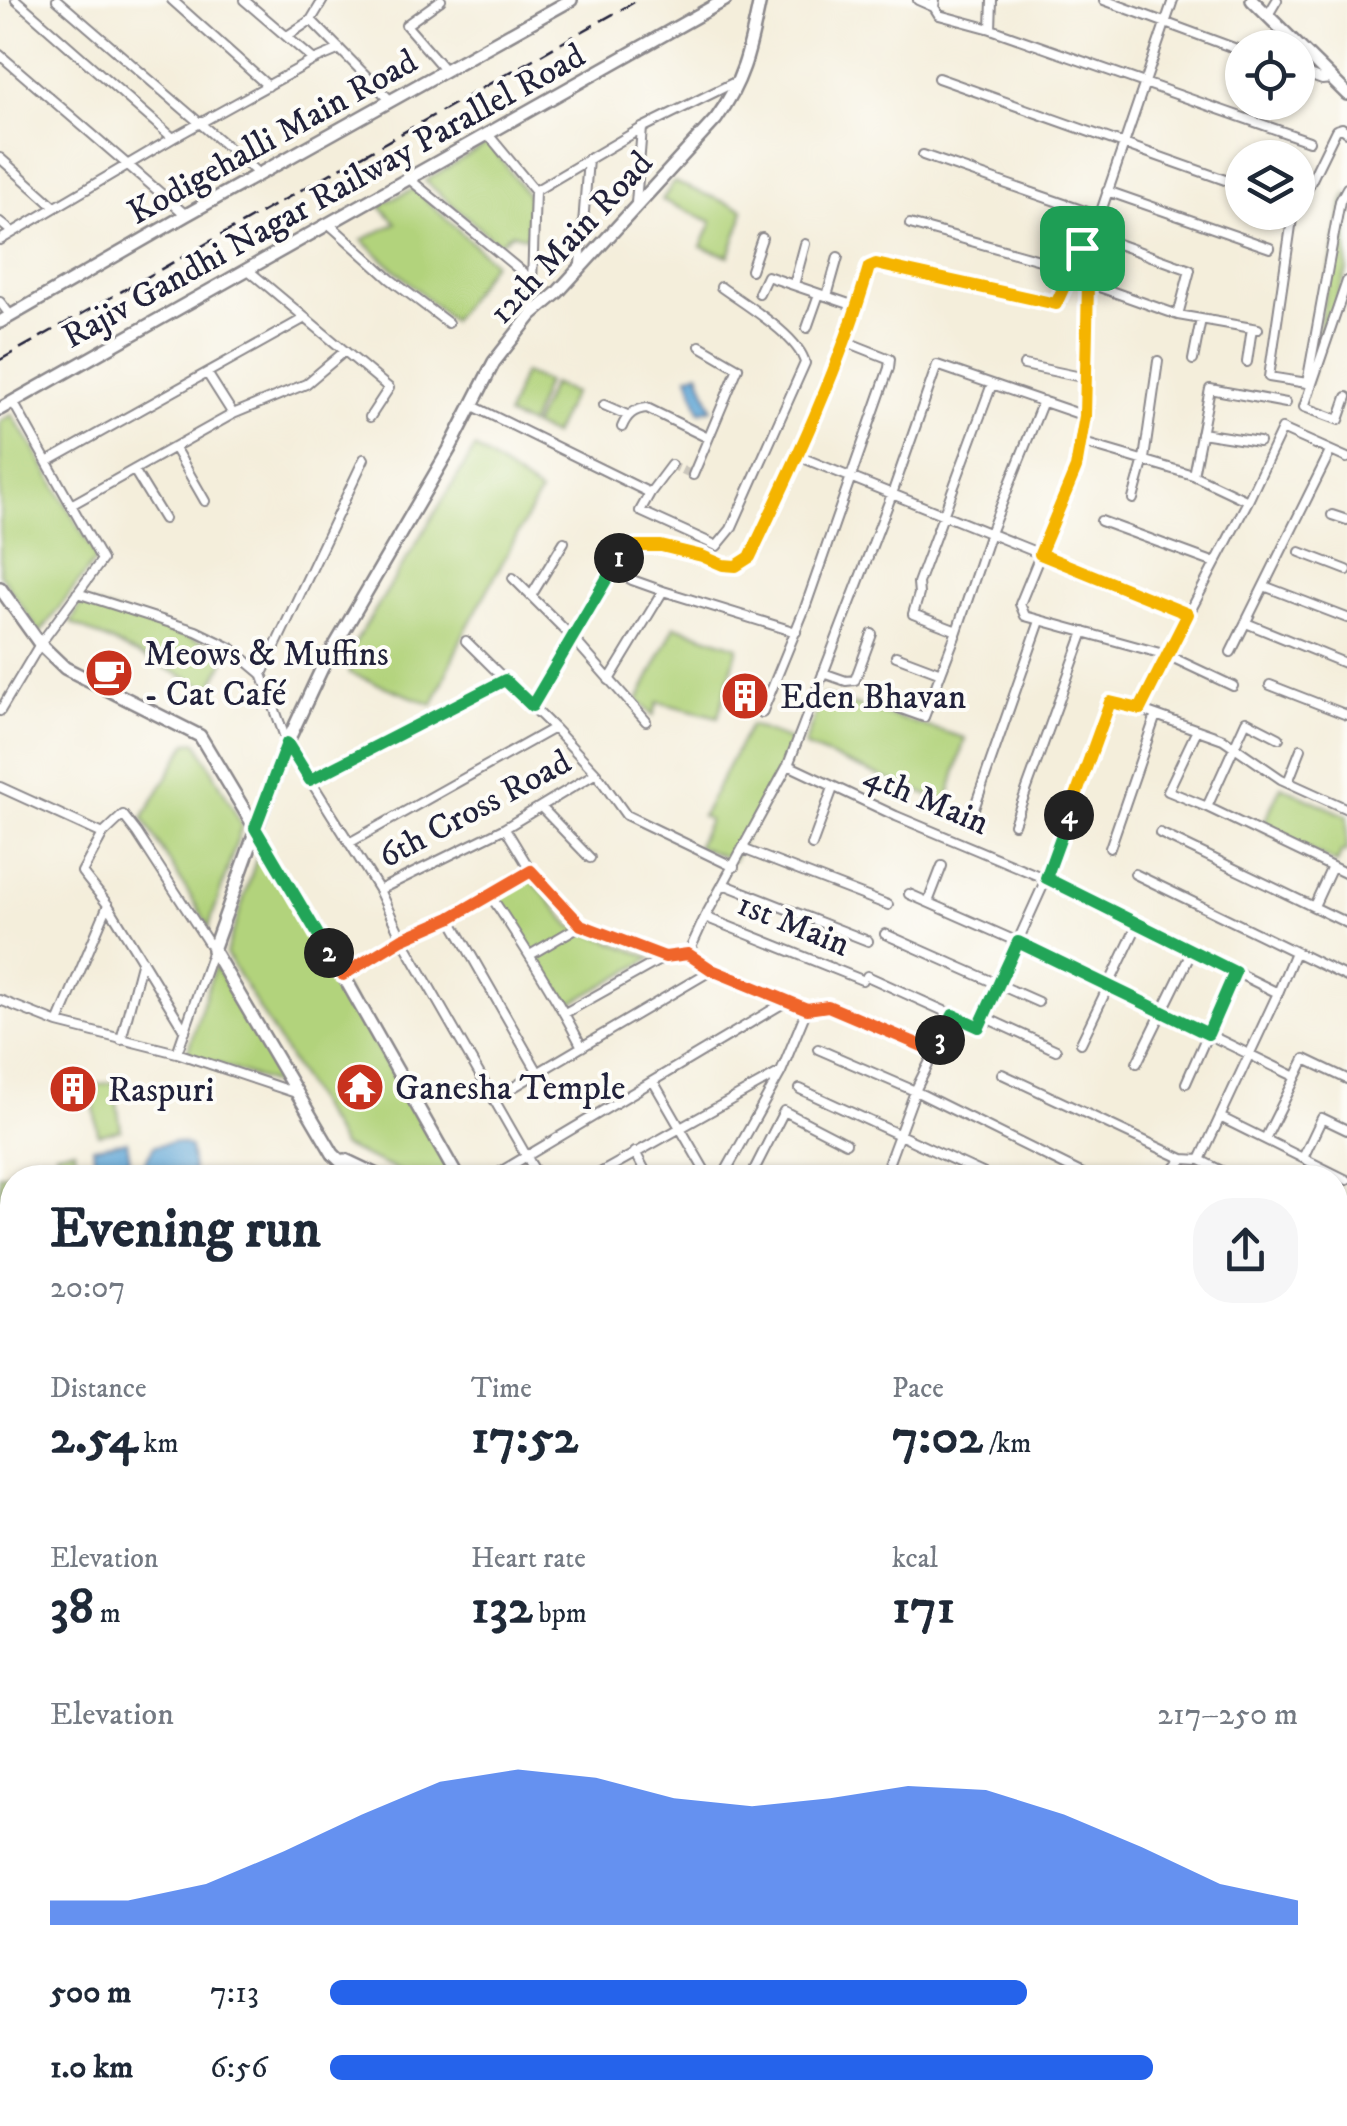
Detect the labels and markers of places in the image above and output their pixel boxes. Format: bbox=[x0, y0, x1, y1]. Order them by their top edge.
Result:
pin bbox=[1040, 206, 1125, 291]
pin: 1 bbox=[594, 533, 644, 583]
place label: Meows & Muffins - Cat Café bbox=[144, 633, 389, 717]
cafe icon: Meows & Muffins - Cat Café bbox=[83, 647, 135, 699]
building icon: Eden Bhavan bbox=[719, 670, 771, 722]
place label: Eden Bhavan bbox=[780, 676, 966, 720]
pin: 4 bbox=[1044, 790, 1094, 840]
pin: 2 bbox=[304, 928, 354, 978]
pin: 3 bbox=[915, 1015, 965, 1065]
temple icon: Ganesha Temple bbox=[334, 1061, 386, 1113]
building icon: Raspuri bbox=[47, 1063, 99, 1115]
place label: Ganesha Temple bbox=[395, 1067, 625, 1111]
place label: Raspuri bbox=[108, 1069, 214, 1113]

